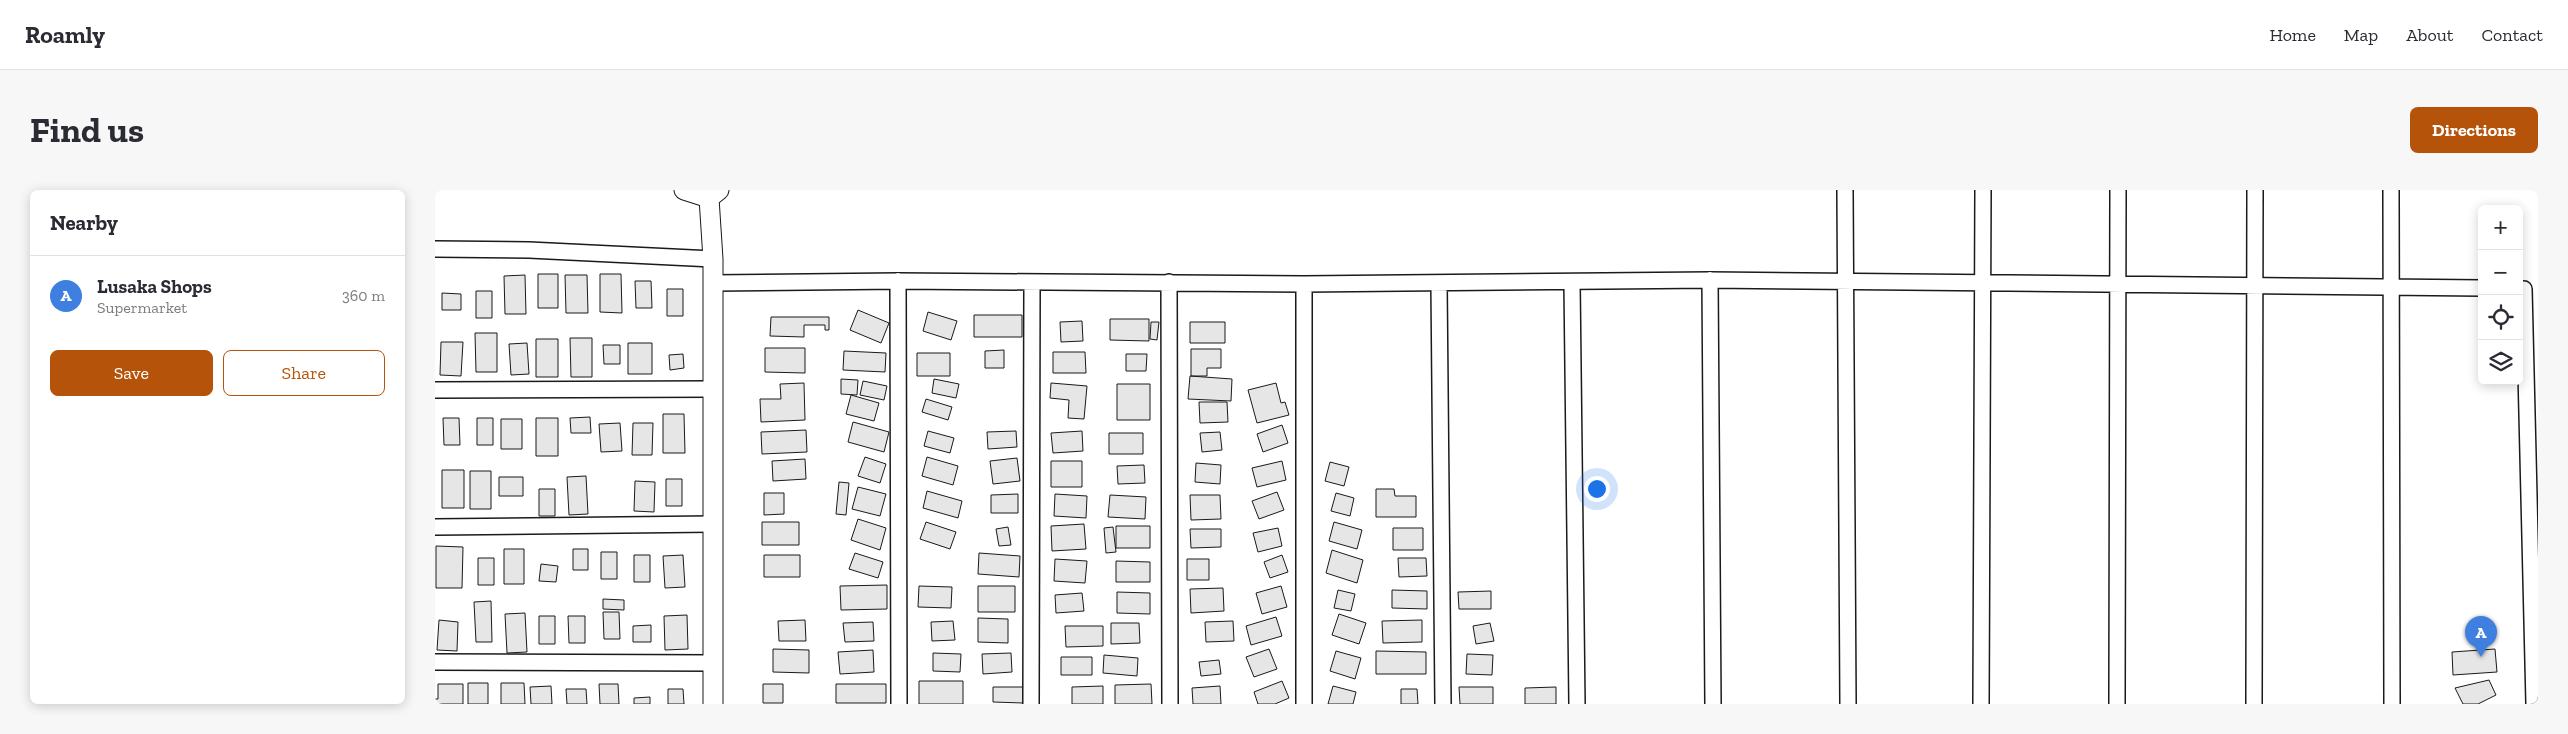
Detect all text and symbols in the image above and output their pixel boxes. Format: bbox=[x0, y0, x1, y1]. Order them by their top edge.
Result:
text: Roamly bbox=[25, 20, 105, 49]
text: Home bbox=[2269, 24, 2316, 46]
text: Map bbox=[2344, 24, 2378, 46]
text: About bbox=[2406, 24, 2453, 46]
text: Contact bbox=[2481, 24, 2543, 46]
button: Directions bbox=[2410, 107, 2538, 153]
text: Find us bbox=[30, 109, 144, 151]
map controls bbox=[2478, 205, 2523, 385]
button: + bbox=[2478, 205, 2523, 250]
text: Nearby bbox=[50, 210, 118, 235]
button: − bbox=[2478, 250, 2523, 295]
text: Lusaka Shops bbox=[97, 275, 212, 298]
text: A bbox=[61, 286, 72, 305]
text: 360 m bbox=[342, 286, 385, 305]
button: locate bbox=[2478, 295, 2523, 340]
text: Supermarket bbox=[97, 298, 187, 317]
button: layers bbox=[2478, 340, 2523, 385]
button: Save bbox=[50, 350, 213, 396]
button: Share bbox=[223, 350, 385, 396]
your location bbox=[1584, 476, 1610, 502]
pin: A bbox=[2465, 616, 2497, 657]

